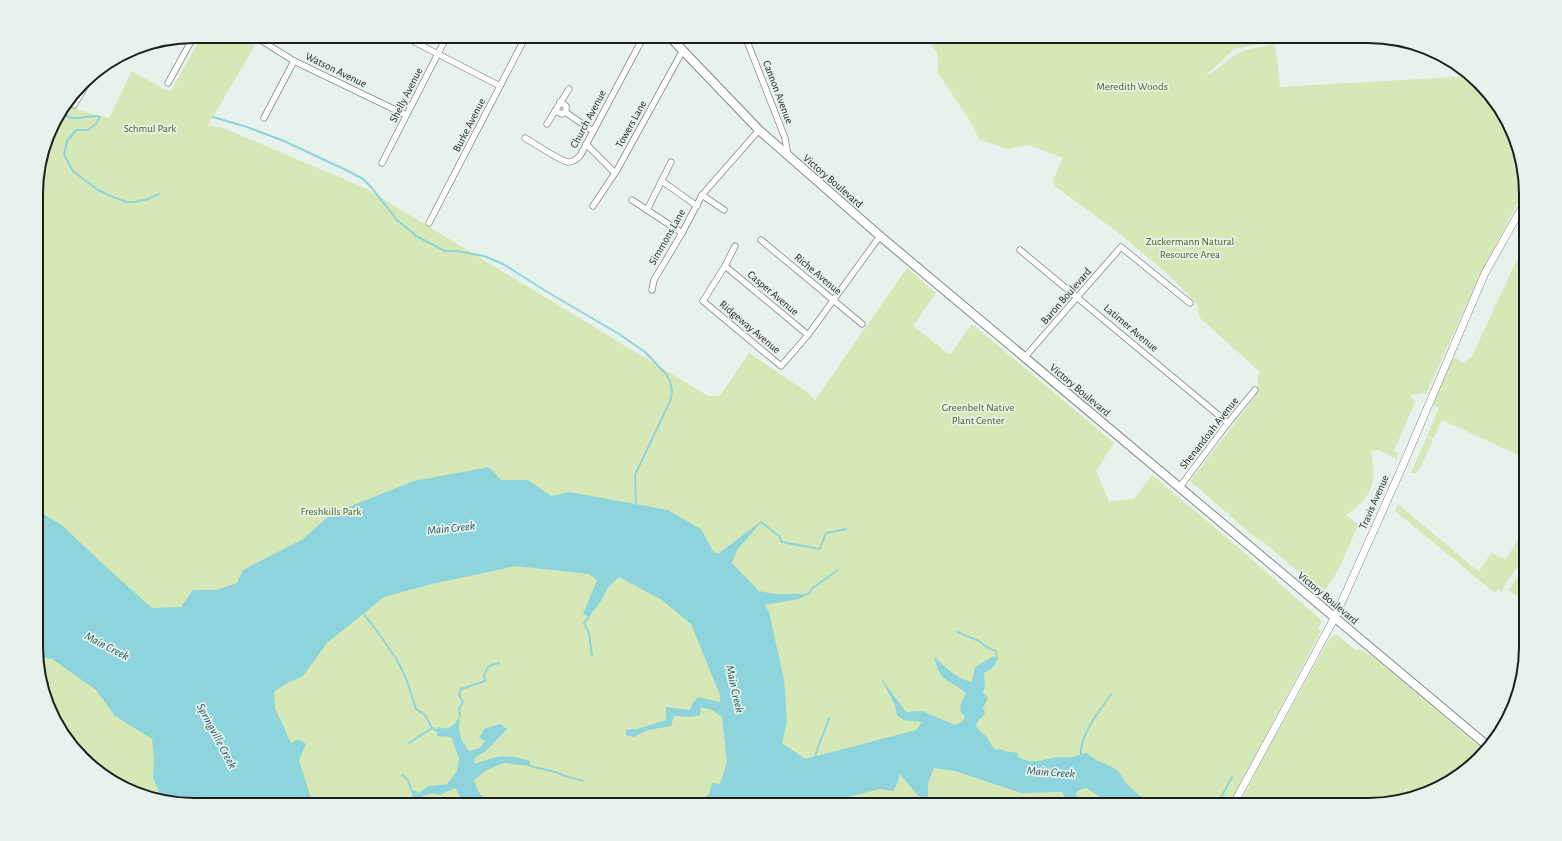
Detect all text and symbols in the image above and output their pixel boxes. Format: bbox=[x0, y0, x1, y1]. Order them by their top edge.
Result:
street label: Watson Avenue bbox=[304, 50, 368, 90]
street label: Cannon Avenue bbox=[761, 59, 795, 125]
street label: Shelly Avenue bbox=[388, 66, 424, 124]
park label: Meredith Woods bbox=[1096, 81, 1168, 92]
street label: Church Avenue bbox=[568, 88, 608, 150]
street label: Burke Avenue bbox=[451, 96, 487, 154]
street label: Towers Lane bbox=[614, 99, 648, 149]
park label: Schmul Park bbox=[124, 123, 176, 134]
street label: Victory Boulevard bbox=[801, 152, 865, 210]
street label: Simmons Lane bbox=[647, 207, 687, 267]
park label: Zuckermann Natural Resource Area bbox=[1146, 236, 1234, 260]
street label: Riche Avenue bbox=[792, 251, 844, 297]
street label: Baron Boulevard bbox=[1039, 266, 1093, 326]
street label: Casper Avenue bbox=[745, 269, 801, 317]
street label: Ridgeway Avenue bbox=[717, 298, 783, 356]
street label: Latimer Avenue bbox=[1102, 302, 1160, 354]
street label: Victory Boulevard bbox=[1048, 362, 1113, 419]
street label: Shenandoah Avenue bbox=[1178, 395, 1240, 471]
park label: Greenbelt Native Plant Center bbox=[942, 402, 1014, 426]
street label: Travis Avenue bbox=[1357, 473, 1391, 531]
park label: Freshkills Park bbox=[301, 506, 361, 517]
water label: Main Creek bbox=[426, 519, 476, 536]
street label: Victory Boulevard bbox=[1296, 570, 1361, 627]
water label: Main Creek bbox=[83, 630, 132, 663]
water label: Main Creek bbox=[724, 664, 746, 714]
water label: Springville Creek bbox=[194, 701, 239, 771]
water label: Main Creek bbox=[1026, 764, 1076, 780]

